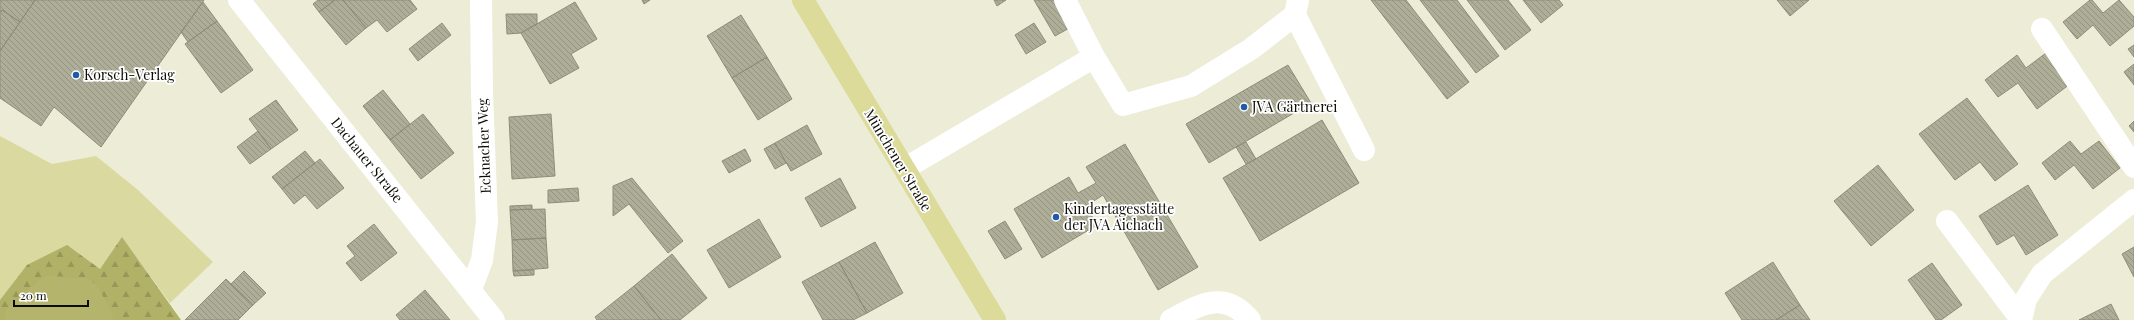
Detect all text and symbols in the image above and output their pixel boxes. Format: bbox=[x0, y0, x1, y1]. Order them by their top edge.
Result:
place label: Korsch-Verlag bbox=[84, 65, 175, 84]
marker: Korsch-Verlag bbox=[71, 70, 81, 80]
street label: Ecknacher Weg bbox=[472, 97, 495, 194]
place label: JVA Gärtnerei bbox=[1251, 97, 1337, 116]
marker: JVA Gärtnerei bbox=[1239, 102, 1249, 112]
street label: Münchener Straße bbox=[860, 105, 937, 215]
street label: Dachauer Straße bbox=[327, 113, 408, 206]
place label: Kindertagesstätte der JVA Aichach bbox=[1064, 199, 1174, 234]
marker: Kindertagesstätte der JVA Aichach bbox=[1051, 212, 1061, 222]
scale bar bbox=[14, 282, 88, 308]
text: 20 m bbox=[20, 287, 47, 303]

